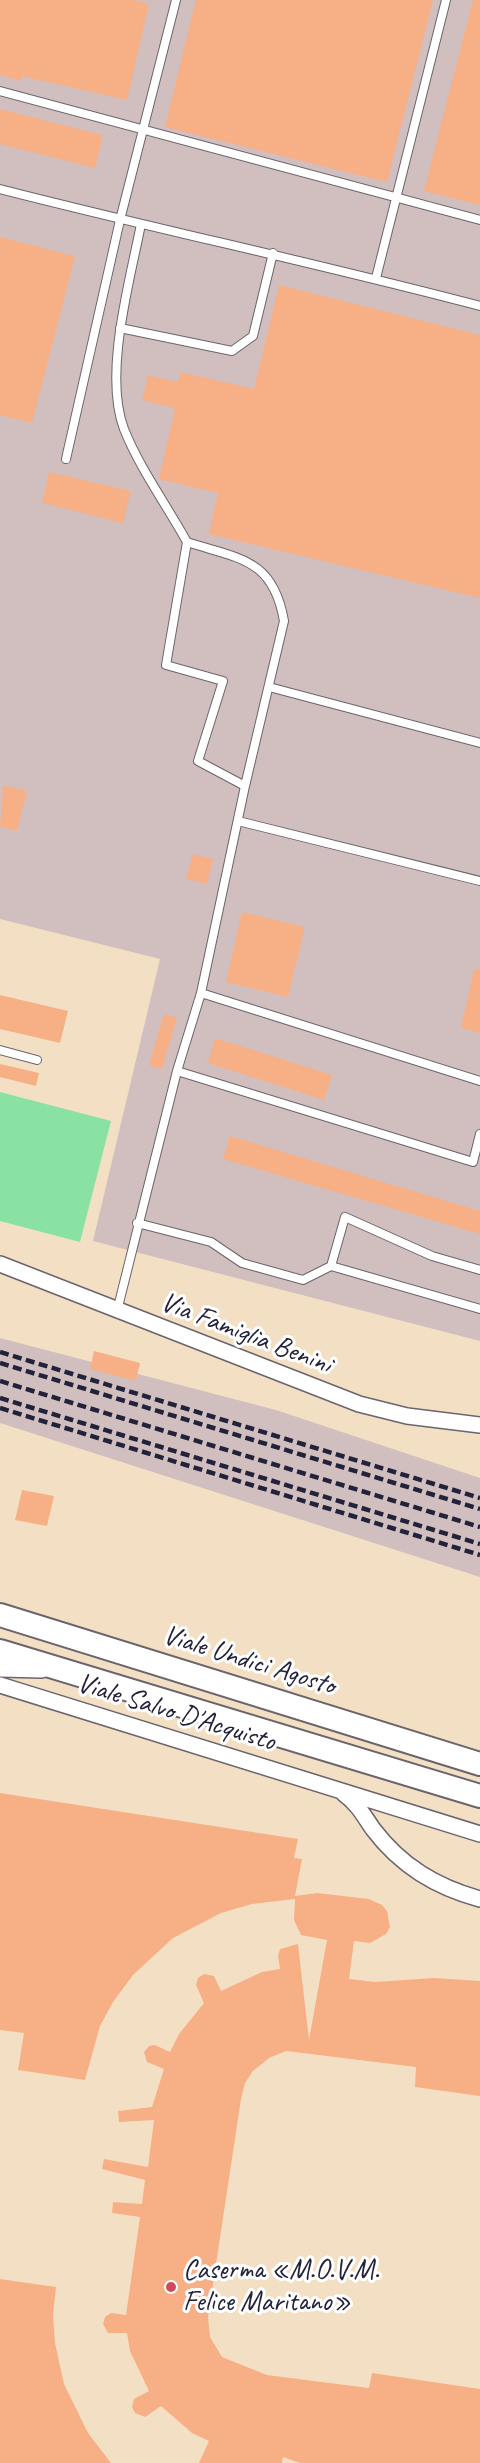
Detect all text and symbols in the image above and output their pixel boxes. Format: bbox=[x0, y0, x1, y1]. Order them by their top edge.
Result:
street label: Via Famiglia Benini bbox=[156, 1286, 336, 1382]
street label: Viale Undici Agosto bbox=[159, 1619, 339, 1703]
street label: Viale Salvo D'Acquisto bbox=[73, 1667, 279, 1759]
place label: Caserma «M.O.V.M. Felice Maritano» bbox=[183, 2254, 379, 2320]
marker: Caserma «M.O.V.M. Felice Maritano» bbox=[164, 2280, 178, 2294]

